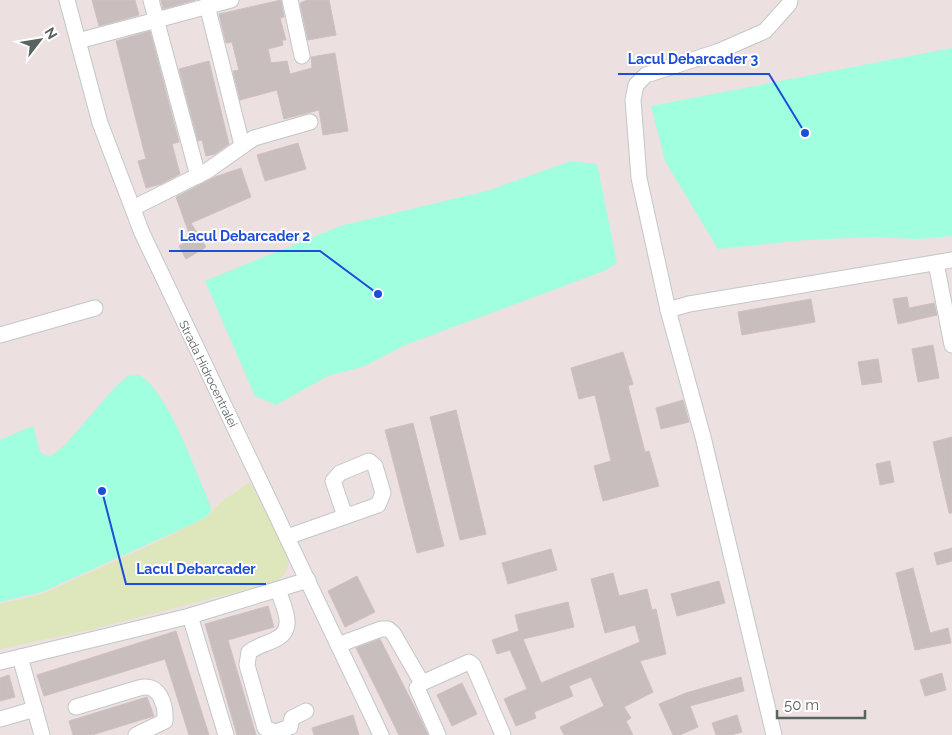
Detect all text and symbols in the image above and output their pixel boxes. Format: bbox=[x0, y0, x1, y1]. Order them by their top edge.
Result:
north arrow bbox=[15, 15, 65, 65]
text: N bbox=[42, 25, 61, 42]
callout: Lacul Debarcader 3 bbox=[618, 45, 769, 74]
text: Lacul Debarcader 3 bbox=[628, 51, 758, 67]
callout: Lacul Debarcader 2 bbox=[169, 222, 320, 251]
text: Lacul Debarcader 2 bbox=[180, 228, 310, 244]
street label: Strada Hidrocentralei bbox=[176, 318, 240, 430]
callout: Lacul Debarcader bbox=[126, 555, 266, 584]
text: Lacul Debarcader bbox=[136, 561, 256, 577]
scale bar bbox=[777, 688, 864, 720]
text: 50 m bbox=[784, 696, 819, 714]

